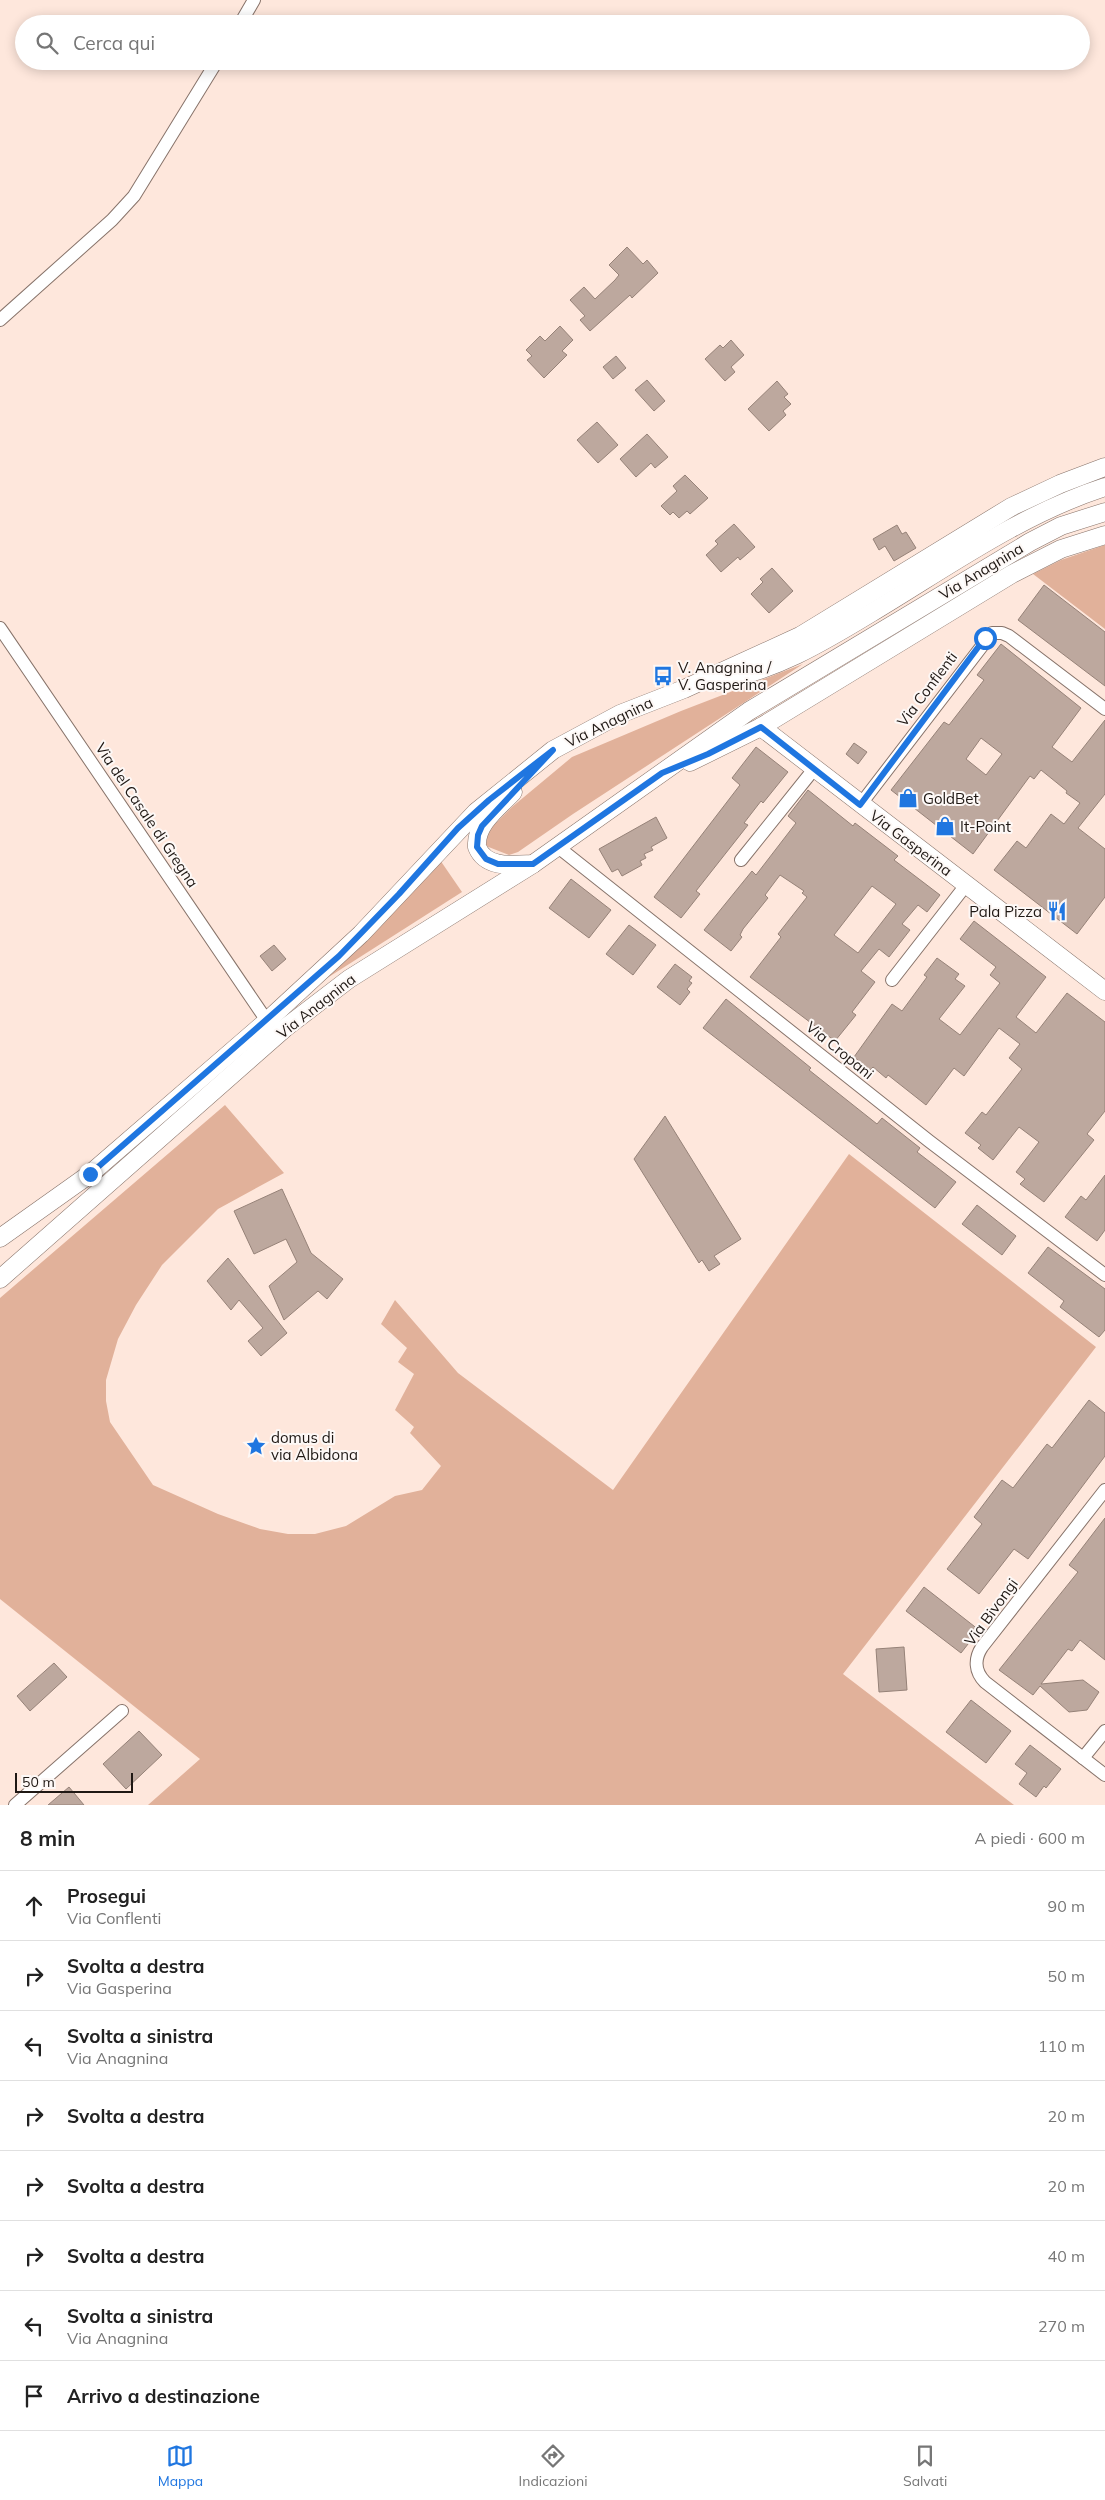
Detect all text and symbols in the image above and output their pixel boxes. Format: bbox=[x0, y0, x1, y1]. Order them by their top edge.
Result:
search box bbox=[15, 15, 1090, 70]
icon: search bbox=[33, 29, 61, 57]
text: Cerca qui bbox=[73, 31, 155, 55]
street label: Via Anagnina bbox=[935, 538, 1027, 604]
route start bbox=[974, 627, 997, 650]
street label: Via Conflenti bbox=[893, 648, 961, 730]
place label: V. Anagnina / V. Gasperina bbox=[678, 658, 772, 694]
bus stop icon: V. Anagnina / V. Gasperina bbox=[652, 665, 674, 687]
street label: Via Anagnina bbox=[562, 693, 656, 751]
street label: Via del Casale di Gregna bbox=[91, 739, 203, 891]
shop icon: GoldBet bbox=[897, 787, 919, 809]
place label: GoldBet bbox=[923, 789, 979, 808]
street label: Via Gasperina bbox=[866, 806, 956, 880]
shop icon: It-Point bbox=[934, 815, 956, 837]
place label: It-Point bbox=[960, 817, 1011, 836]
restaurant icon: Pala Pizza bbox=[1046, 900, 1068, 922]
place label: Pala Pizza bbox=[969, 902, 1042, 921]
street label: Via Anagnina bbox=[273, 969, 359, 1043]
street label: Via Cropani bbox=[802, 1017, 878, 1083]
route end bbox=[79, 1163, 102, 1186]
place label: domus di via Albidona bbox=[271, 1428, 358, 1464]
place icon: domus di via Albidona bbox=[245, 1435, 267, 1457]
street label: Via Bivongi bbox=[960, 1575, 1022, 1649]
scale bar bbox=[15, 1770, 132, 1793]
text: 50 m bbox=[22, 1773, 55, 1791]
text: 8 min bbox=[20, 1825, 75, 1851]
text: A piedi · 600 m bbox=[974, 1828, 1085, 1848]
text: Prosegui bbox=[67, 1884, 146, 1908]
icon: ahead bbox=[20, 1892, 48, 1920]
text: 90 m bbox=[1048, 1896, 1085, 1916]
text: Via Conflenti bbox=[67, 1908, 161, 1928]
text: Svolta a destra bbox=[67, 1954, 205, 1978]
icon: right bbox=[20, 1962, 48, 1990]
text: 50 m bbox=[1048, 1966, 1085, 1986]
text: Via Gasperina bbox=[67, 1978, 172, 1998]
text: Svolta a sinistra bbox=[67, 2024, 213, 2048]
icon: left bbox=[20, 2032, 48, 2060]
text: 110 m bbox=[1038, 2036, 1085, 2056]
text: Via Anagnina bbox=[67, 2048, 168, 2068]
icon: right bbox=[20, 2102, 48, 2130]
text: Svolta a destra bbox=[67, 2104, 205, 2128]
text: 20 m bbox=[1048, 2106, 1085, 2126]
icon: right bbox=[20, 2172, 48, 2200]
text: Svolta a destra bbox=[67, 2174, 205, 2198]
text: 20 m bbox=[1048, 2176, 1085, 2196]
icon: right bbox=[20, 2242, 48, 2270]
text: Svolta a destra bbox=[67, 2244, 205, 2268]
text: 40 m bbox=[1048, 2246, 1085, 2266]
text: Svolta a sinistra bbox=[67, 2304, 213, 2328]
icon: left bbox=[20, 2312, 48, 2340]
text: 270 m bbox=[1038, 2316, 1085, 2336]
text: Via Anagnina bbox=[67, 2328, 168, 2348]
icon: arrive bbox=[20, 2382, 48, 2410]
text: Arrivo a destinazione bbox=[67, 2384, 260, 2408]
tab: Mappa bbox=[158, 2442, 203, 2490]
tab: Indicazioni bbox=[519, 2442, 588, 2490]
tab: Salvati bbox=[903, 2442, 947, 2490]

